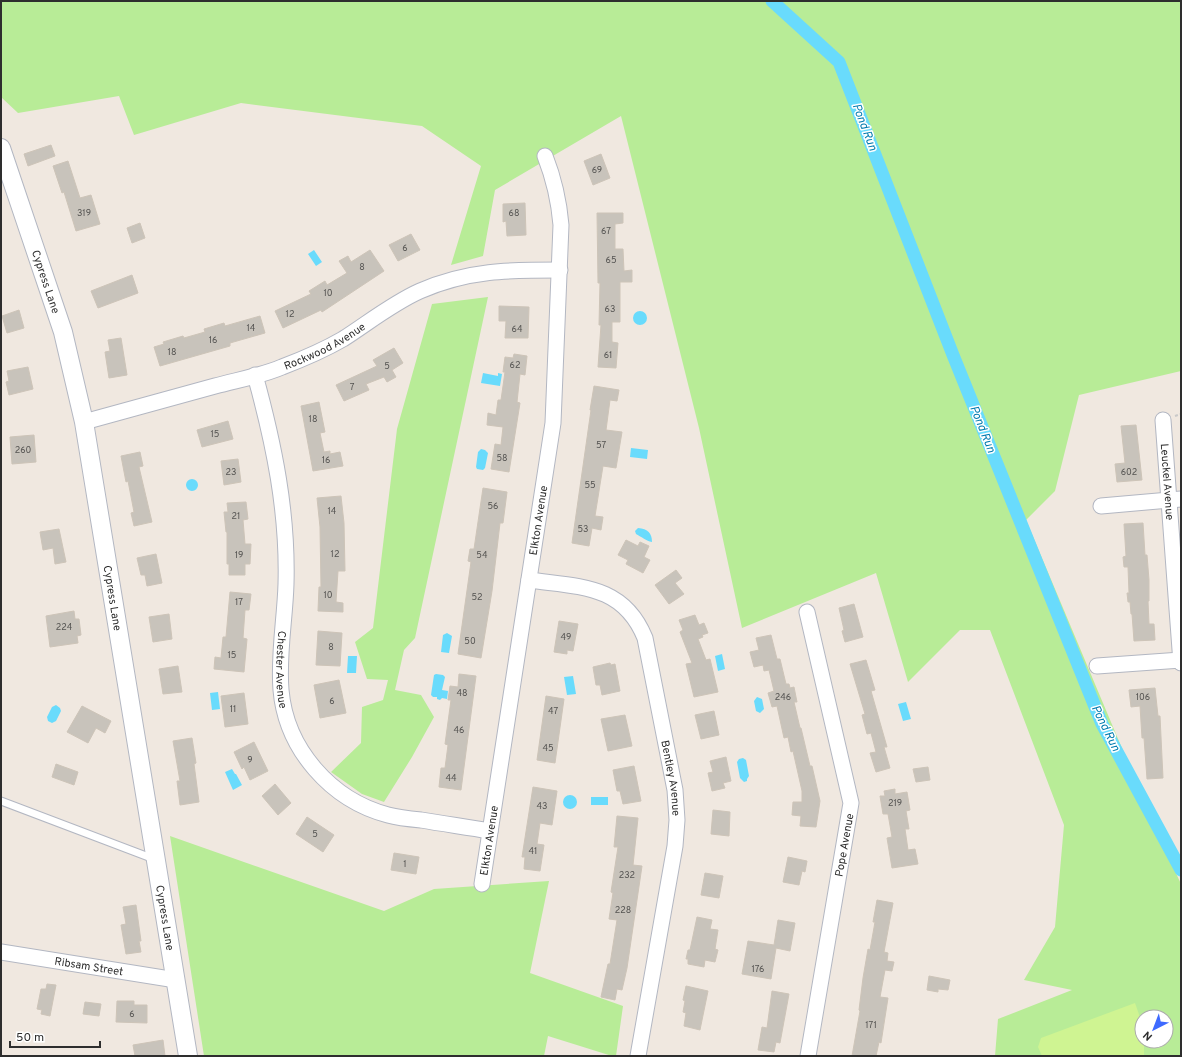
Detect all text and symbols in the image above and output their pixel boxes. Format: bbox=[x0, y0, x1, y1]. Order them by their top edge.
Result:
water label: Pond Run bbox=[848, 101, 881, 154]
house number: 69 bbox=[592, 165, 602, 176]
house number: 319 bbox=[77, 208, 91, 219]
house number: 68 bbox=[509, 208, 519, 219]
house number: 67 bbox=[601, 226, 611, 237]
house number: 6 bbox=[402, 243, 408, 254]
street label: Cypress Lane bbox=[28, 248, 62, 316]
house number: 65 bbox=[606, 255, 616, 266]
house number: 8 bbox=[359, 262, 365, 273]
house number: 10 bbox=[323, 288, 333, 299]
house number: 63 bbox=[605, 304, 615, 315]
house number: 12 bbox=[286, 309, 294, 320]
street label: Rockwood Avenue bbox=[282, 320, 368, 374]
house number: 14 bbox=[247, 323, 256, 334]
house number: 64 bbox=[512, 324, 523, 335]
house number: 16 bbox=[209, 335, 217, 346]
house number: 18 bbox=[168, 347, 176, 358]
house number: 61 bbox=[604, 350, 612, 361]
house number: 62 bbox=[510, 360, 520, 371]
house number: 5 bbox=[384, 361, 390, 372]
house number: 7 bbox=[350, 382, 355, 393]
water label: Pond Run bbox=[965, 403, 999, 456]
house number: 18 bbox=[309, 414, 317, 425]
house number: 15 bbox=[211, 429, 219, 440]
house number: 57 bbox=[596, 440, 606, 451]
street label: Leuckel Avenue bbox=[1157, 443, 1176, 521]
house number: 260 bbox=[15, 445, 32, 456]
house number: 58 bbox=[496, 453, 508, 464]
house number: 16 bbox=[322, 455, 330, 466]
house number: 23 bbox=[226, 467, 236, 478]
house number: 602 bbox=[1121, 467, 1137, 478]
house number: 55 bbox=[584, 480, 596, 491]
street label: Elkton Avenue bbox=[527, 484, 551, 556]
house number: 56 bbox=[488, 501, 498, 512]
house number: 14 bbox=[328, 506, 337, 517]
house number: 21 bbox=[232, 511, 240, 522]
house number: 53 bbox=[577, 524, 589, 535]
house number: 12 bbox=[331, 549, 339, 560]
house number: 19 bbox=[235, 550, 243, 561]
house number: 54 bbox=[476, 550, 488, 561]
street label: Cypress Lane bbox=[100, 564, 124, 632]
house number: 10 bbox=[323, 590, 333, 601]
house number: 52 bbox=[471, 592, 483, 603]
house number: 17 bbox=[235, 597, 243, 608]
house number: 224 bbox=[56, 622, 73, 633]
street label: Chester Avenue bbox=[272, 630, 290, 710]
house number: 49 bbox=[561, 632, 571, 643]
house number: 50 bbox=[464, 636, 476, 647]
house number: 8 bbox=[328, 642, 334, 653]
house number: 15 bbox=[228, 650, 236, 661]
house number: 48 bbox=[456, 688, 468, 699]
house number: 246 bbox=[775, 692, 791, 703]
house number: 106 bbox=[1136, 692, 1150, 703]
house number: 6 bbox=[329, 696, 335, 707]
water label: Pond Run bbox=[1087, 703, 1123, 755]
house number: 11 bbox=[230, 704, 236, 715]
house number: 47 bbox=[548, 706, 558, 717]
house number: 46 bbox=[454, 725, 464, 736]
street label: Bentley Avenue bbox=[657, 739, 683, 817]
house number: 45 bbox=[542, 743, 554, 754]
house number: 9 bbox=[247, 755, 253, 766]
house number: 44 bbox=[445, 773, 457, 784]
house number: 219 bbox=[888, 798, 902, 809]
house number: 43 bbox=[536, 801, 548, 812]
street label: Elkton Avenue bbox=[477, 805, 502, 877]
street label: Pope Avenue bbox=[833, 812, 857, 878]
house number: 5 bbox=[312, 829, 318, 840]
house number: 41 bbox=[529, 846, 537, 857]
house number: 1 bbox=[403, 859, 407, 870]
house number: 232 bbox=[619, 870, 635, 881]
street label: Cypress Lane bbox=[152, 884, 177, 952]
house number: 228 bbox=[615, 905, 631, 916]
street label: Ribsam Street bbox=[53, 955, 124, 979]
house number: 176 bbox=[752, 964, 764, 975]
house number: 6 bbox=[129, 1009, 135, 1020]
north arrow bbox=[1134, 1009, 1174, 1049]
house number: 171 bbox=[865, 1020, 877, 1031]
scale bar bbox=[10, 1023, 100, 1049]
text: N bbox=[1140, 1028, 1156, 1044]
text: 50 m bbox=[16, 1030, 44, 1046]

